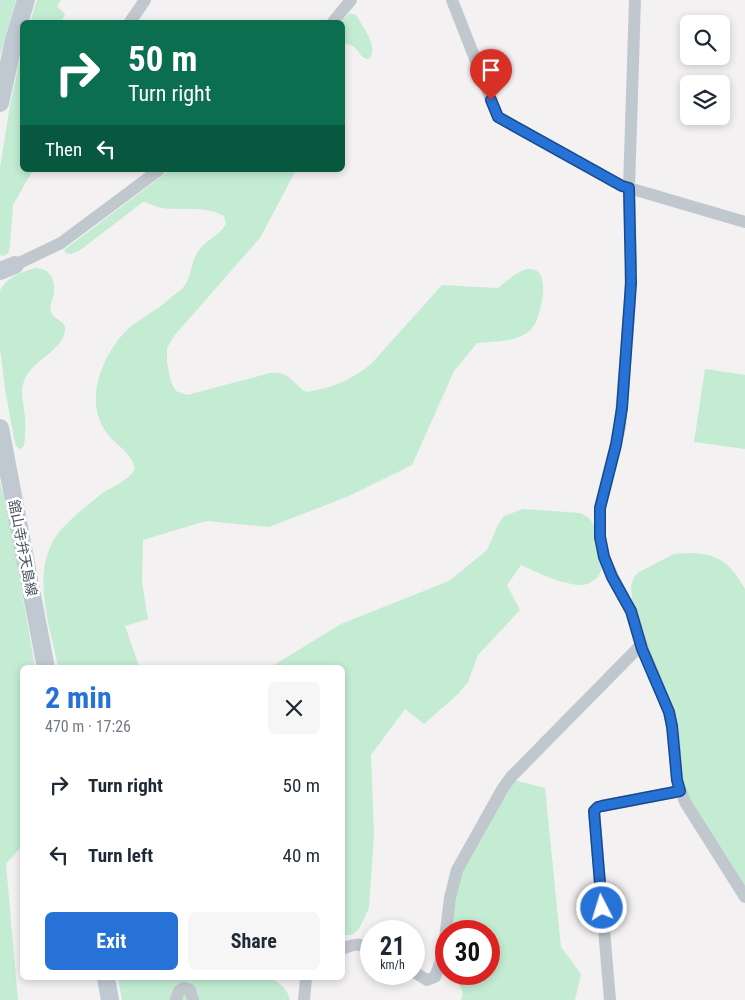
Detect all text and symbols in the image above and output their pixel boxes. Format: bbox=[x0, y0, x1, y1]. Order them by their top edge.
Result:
map controls bbox=[680, 15, 730, 125]
button: search bbox=[680, 15, 730, 65]
text: 50 m bbox=[128, 39, 197, 80]
icon: right bbox=[45, 40, 110, 105]
pin bbox=[470, 49, 512, 100]
icon: arrive bbox=[477, 56, 505, 84]
button: layers bbox=[680, 75, 730, 125]
text: Turn right bbox=[128, 81, 211, 106]
icon: left bbox=[92, 135, 120, 163]
text: Then bbox=[45, 138, 82, 161]
street label: 舘山寺弁天島線 bbox=[6, 498, 40, 598]
text: 2 min bbox=[45, 680, 112, 715]
button: close bbox=[268, 682, 320, 734]
text: 470 m · 17:26 bbox=[45, 717, 131, 736]
icon: right bbox=[45, 771, 73, 799]
text: Turn right bbox=[88, 774, 163, 797]
text: 50 m bbox=[283, 774, 320, 797]
icon: left bbox=[45, 841, 73, 869]
text: Turn left bbox=[88, 844, 153, 867]
text: 40 m bbox=[283, 844, 320, 867]
position arrow bbox=[575, 881, 627, 933]
button: Exit bbox=[45, 912, 178, 970]
button: Share bbox=[188, 912, 320, 970]
speed limit sign: 30 bbox=[435, 920, 500, 985]
text: 21 bbox=[380, 932, 405, 961]
text: km/h bbox=[380, 958, 405, 972]

